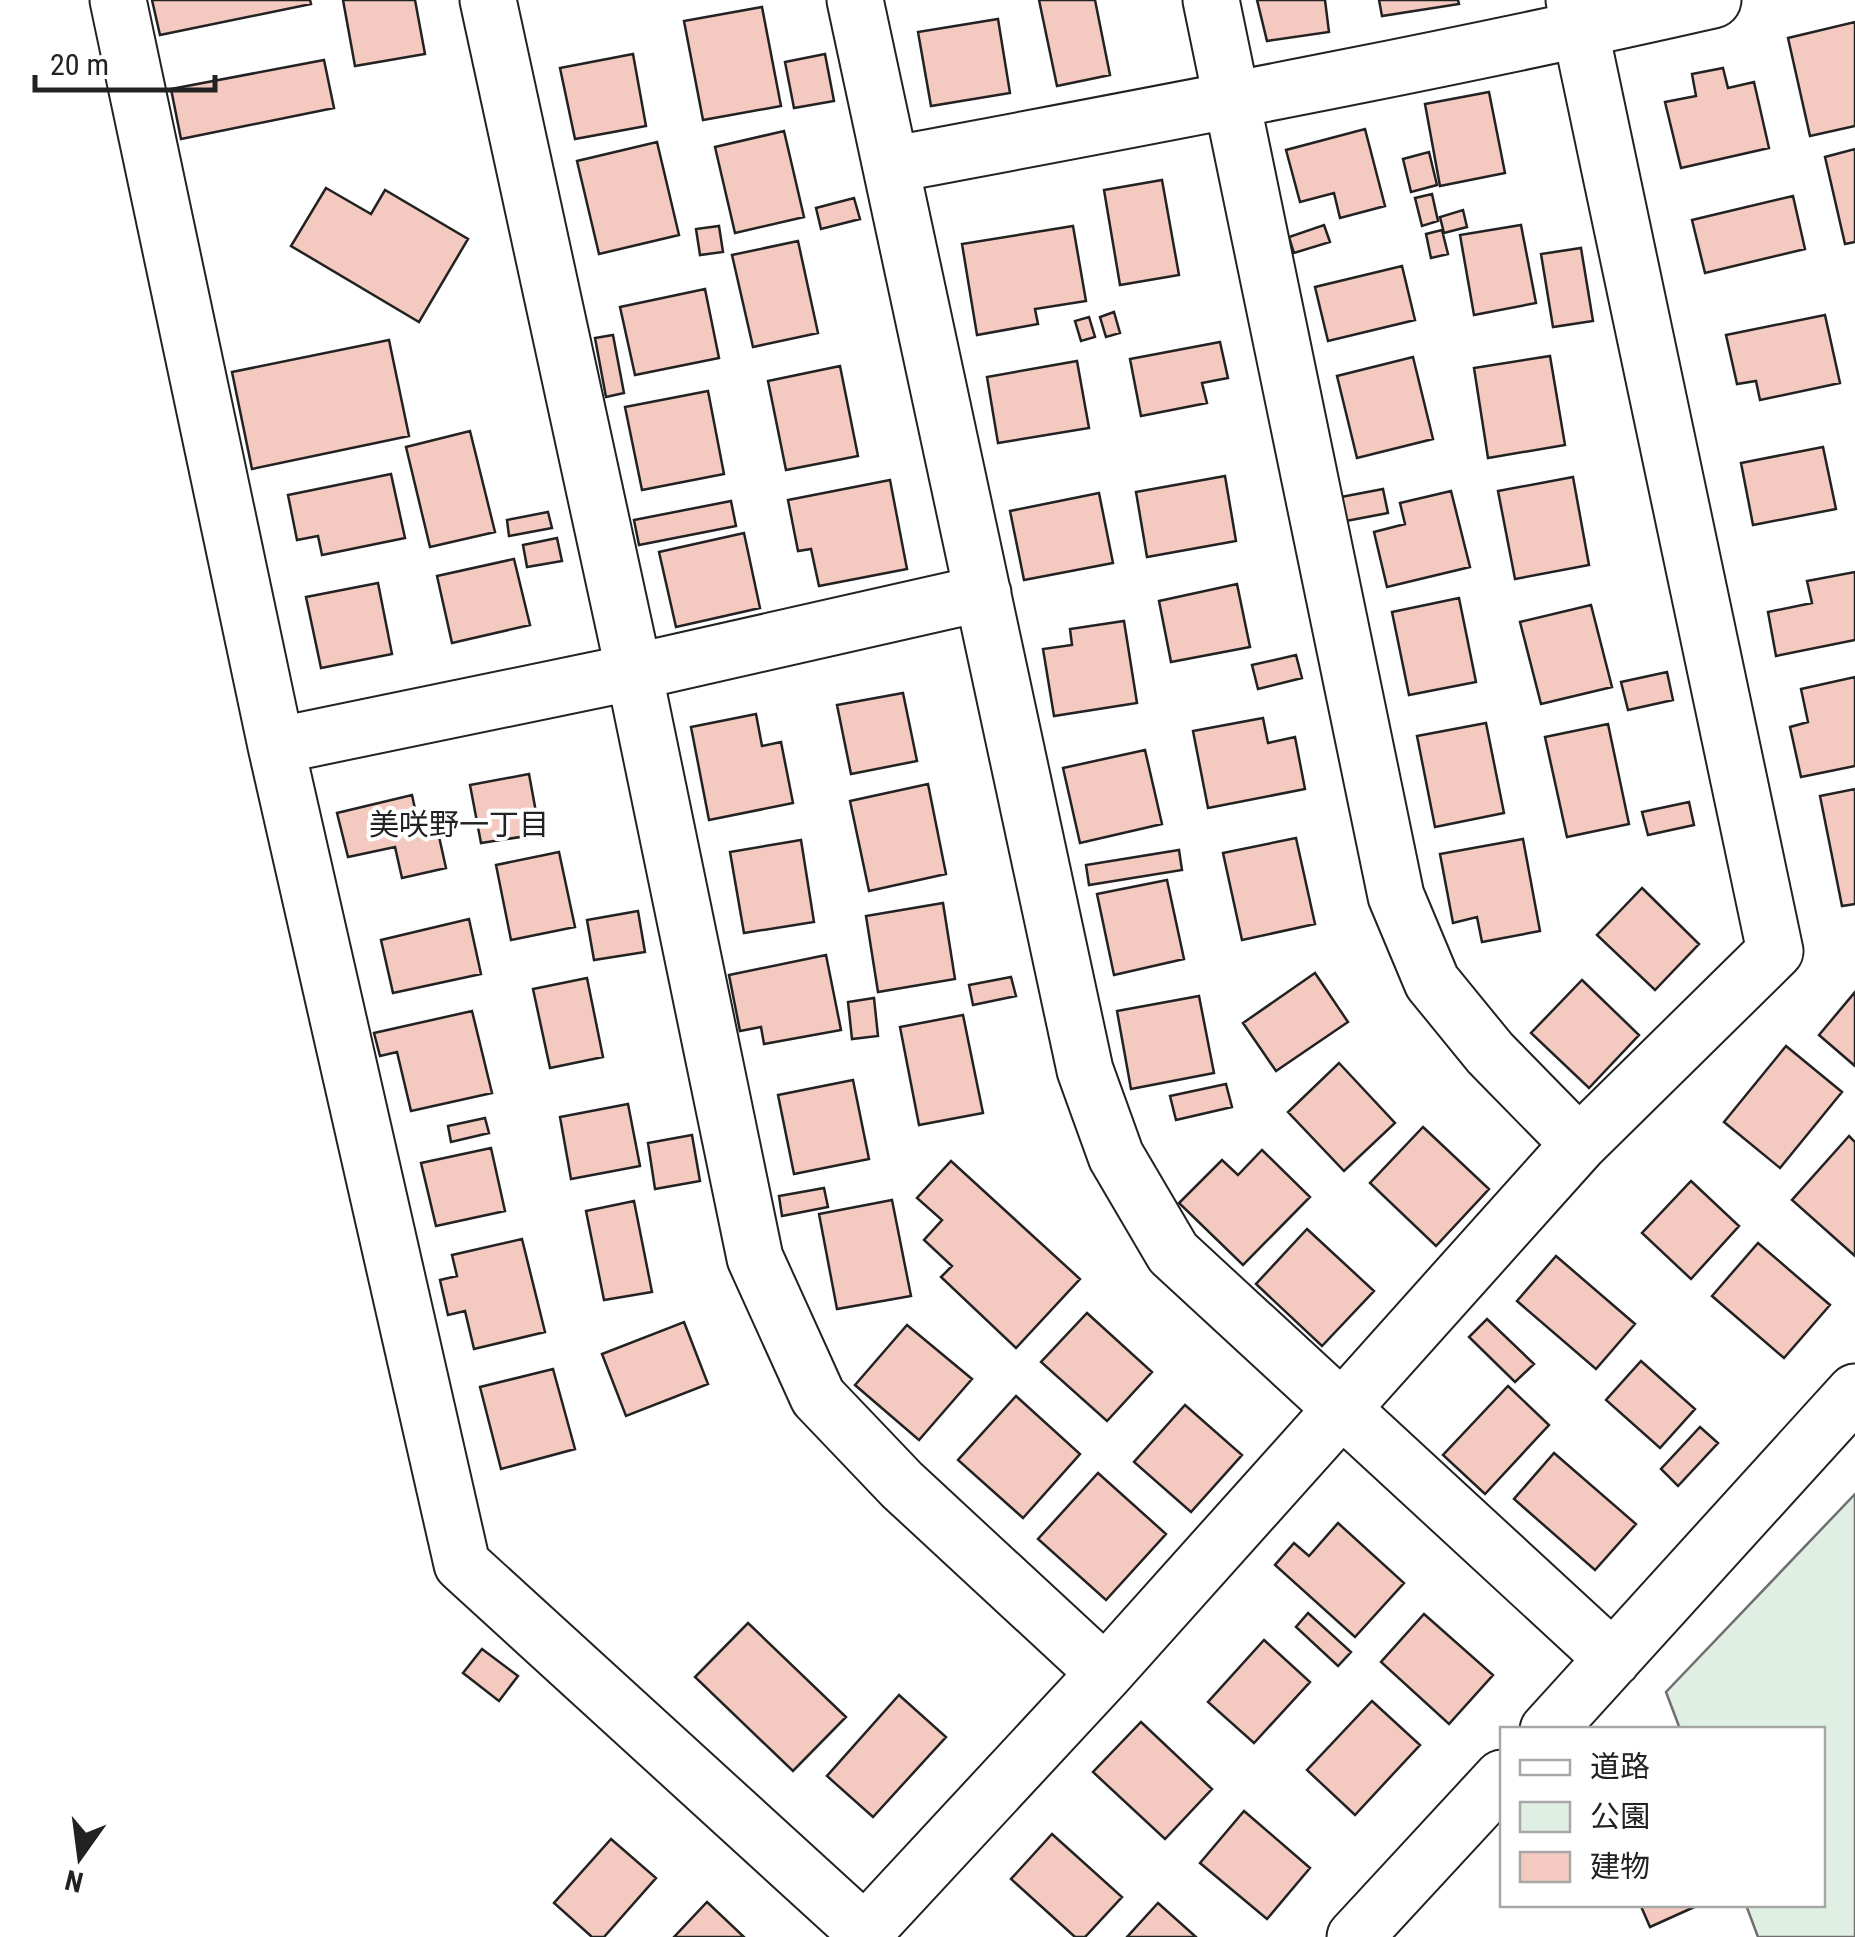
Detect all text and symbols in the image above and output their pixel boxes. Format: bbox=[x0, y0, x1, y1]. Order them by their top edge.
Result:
scale bar bbox=[35, 30, 215, 92]
text: 20 m bbox=[50, 47, 109, 82]
district label: 美咲野一丁目 bbox=[369, 807, 549, 842]
legend bbox=[1500, 1727, 1825, 1907]
text: 道路 bbox=[1590, 1749, 1650, 1784]
text: 公園 bbox=[1590, 1799, 1650, 1834]
north arrow bbox=[30, 1807, 130, 1907]
text: 建物 bbox=[1590, 1849, 1650, 1884]
text: N bbox=[62, 1863, 86, 1899]

